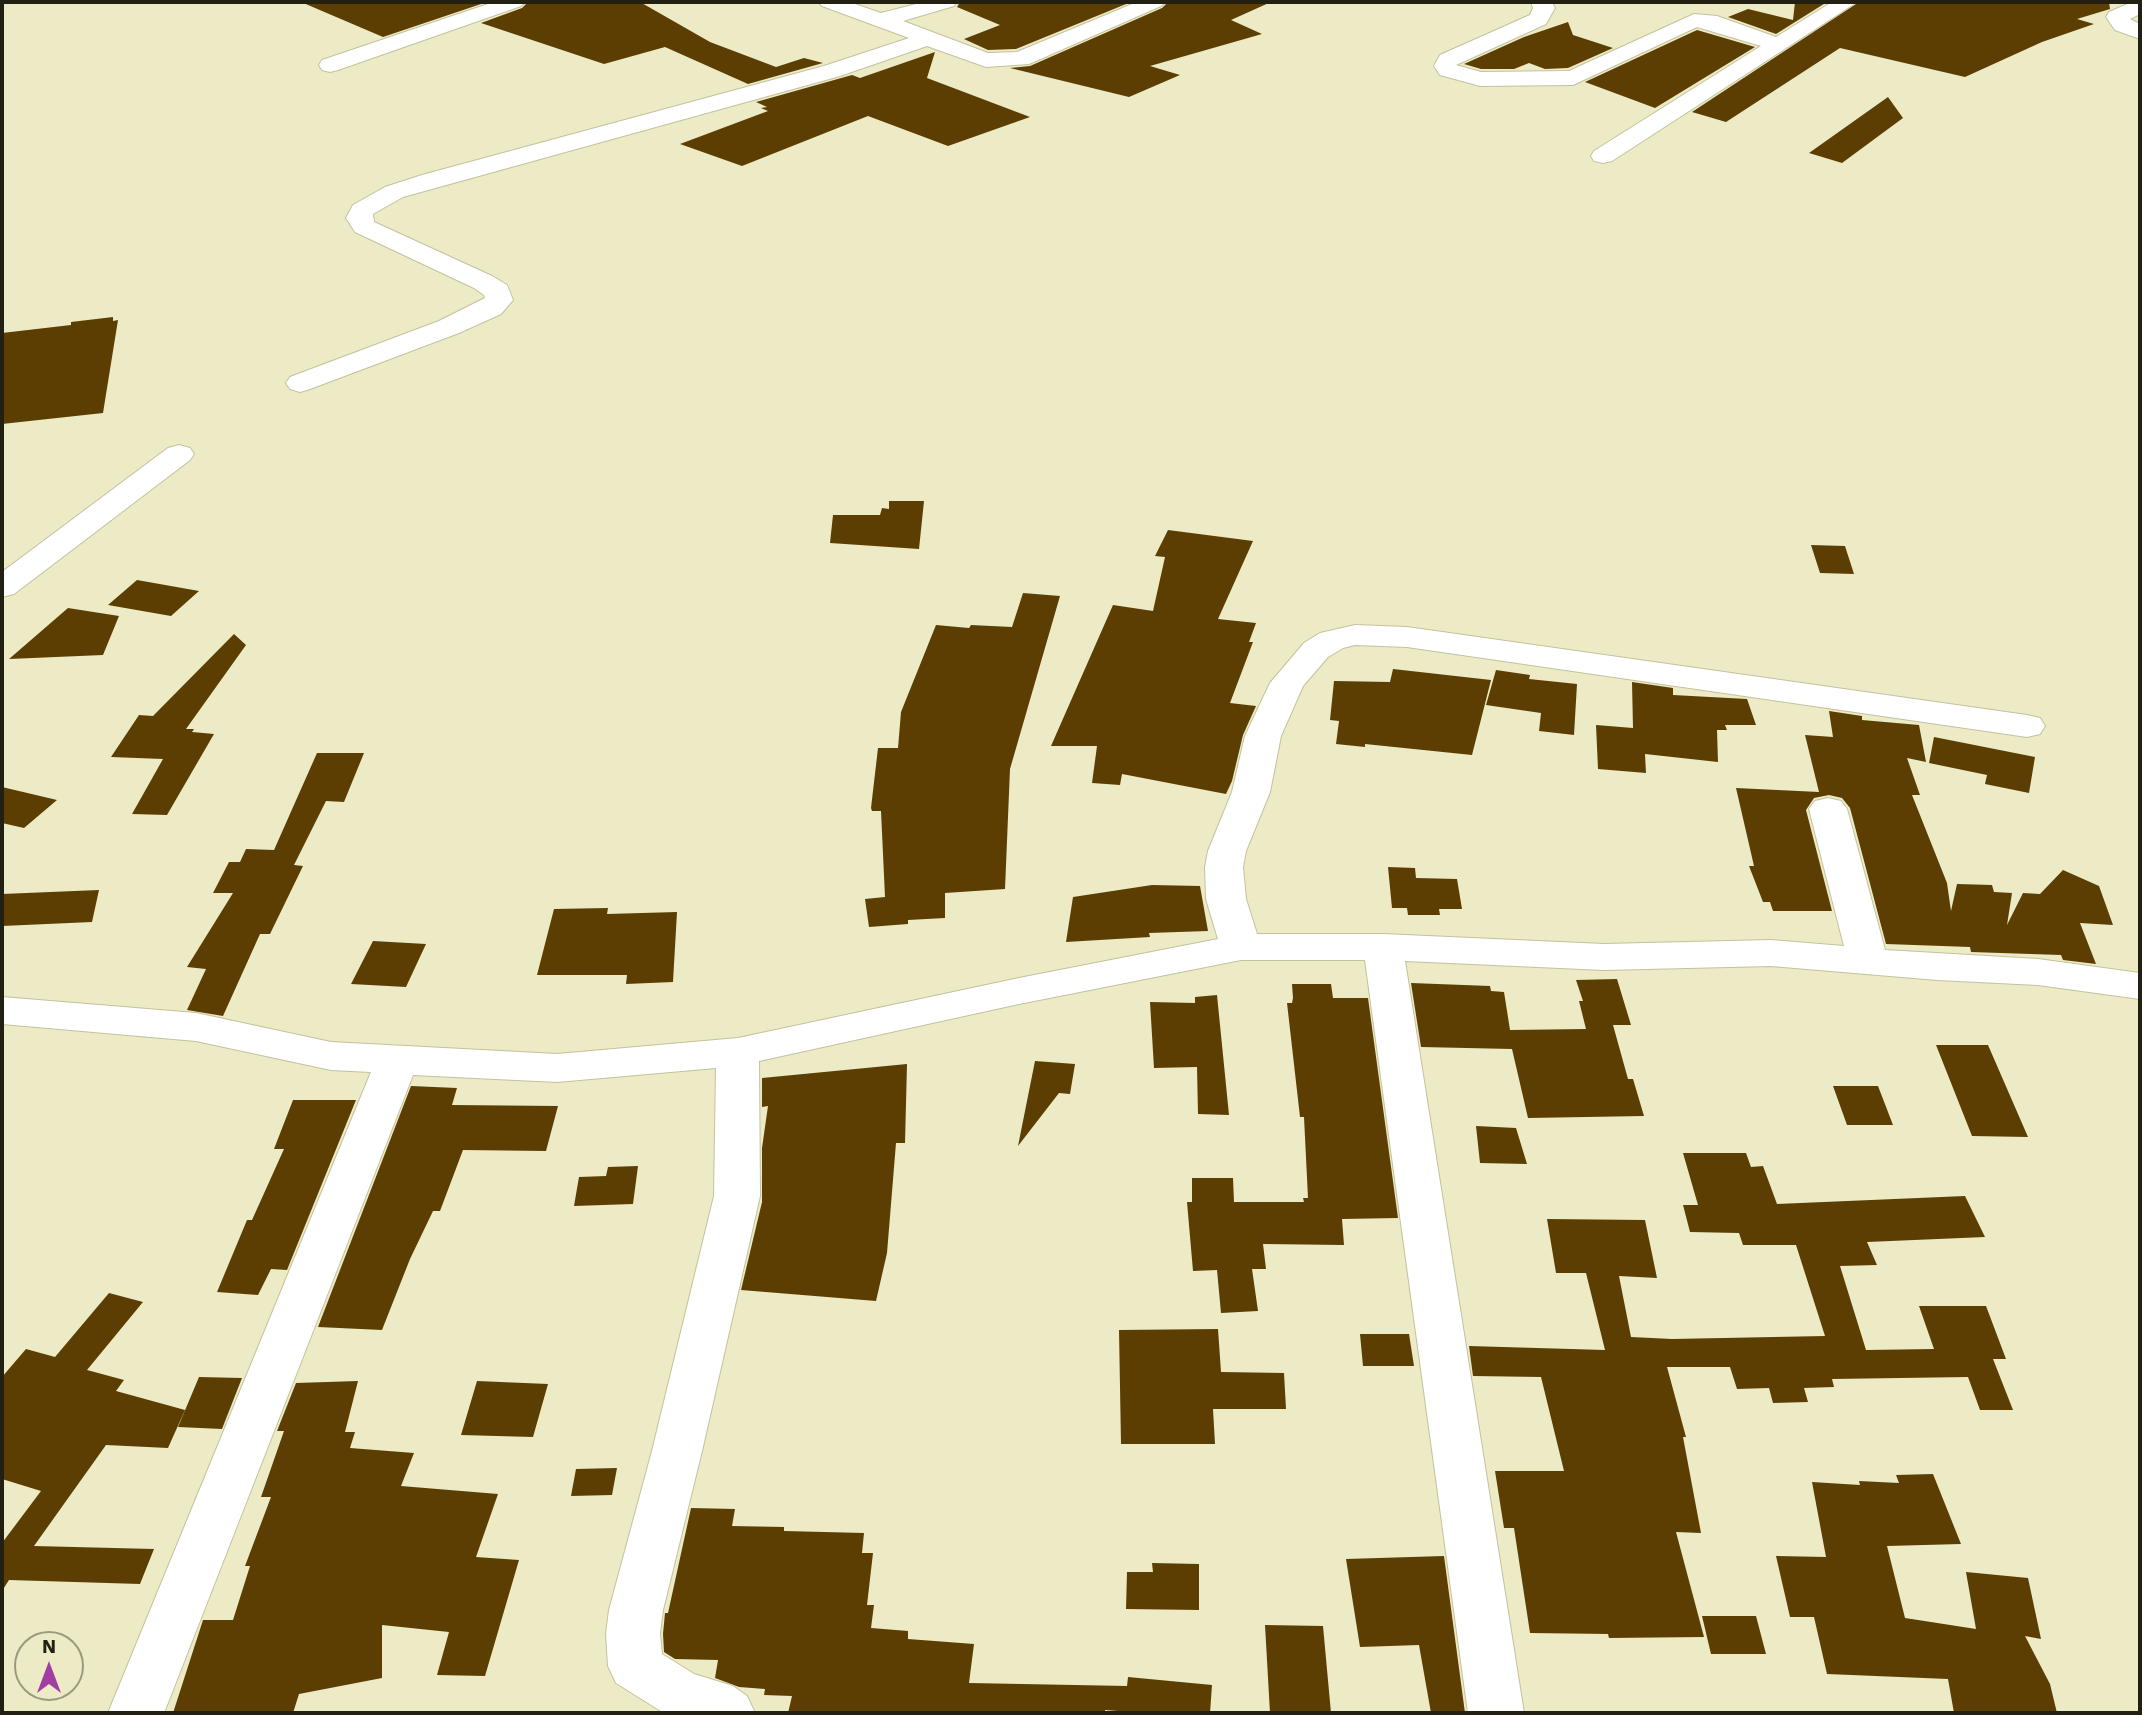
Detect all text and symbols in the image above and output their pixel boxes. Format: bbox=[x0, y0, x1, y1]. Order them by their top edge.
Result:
north arrow bbox=[14, 1631, 84, 1701]
text: N bbox=[42, 1635, 56, 1658]

